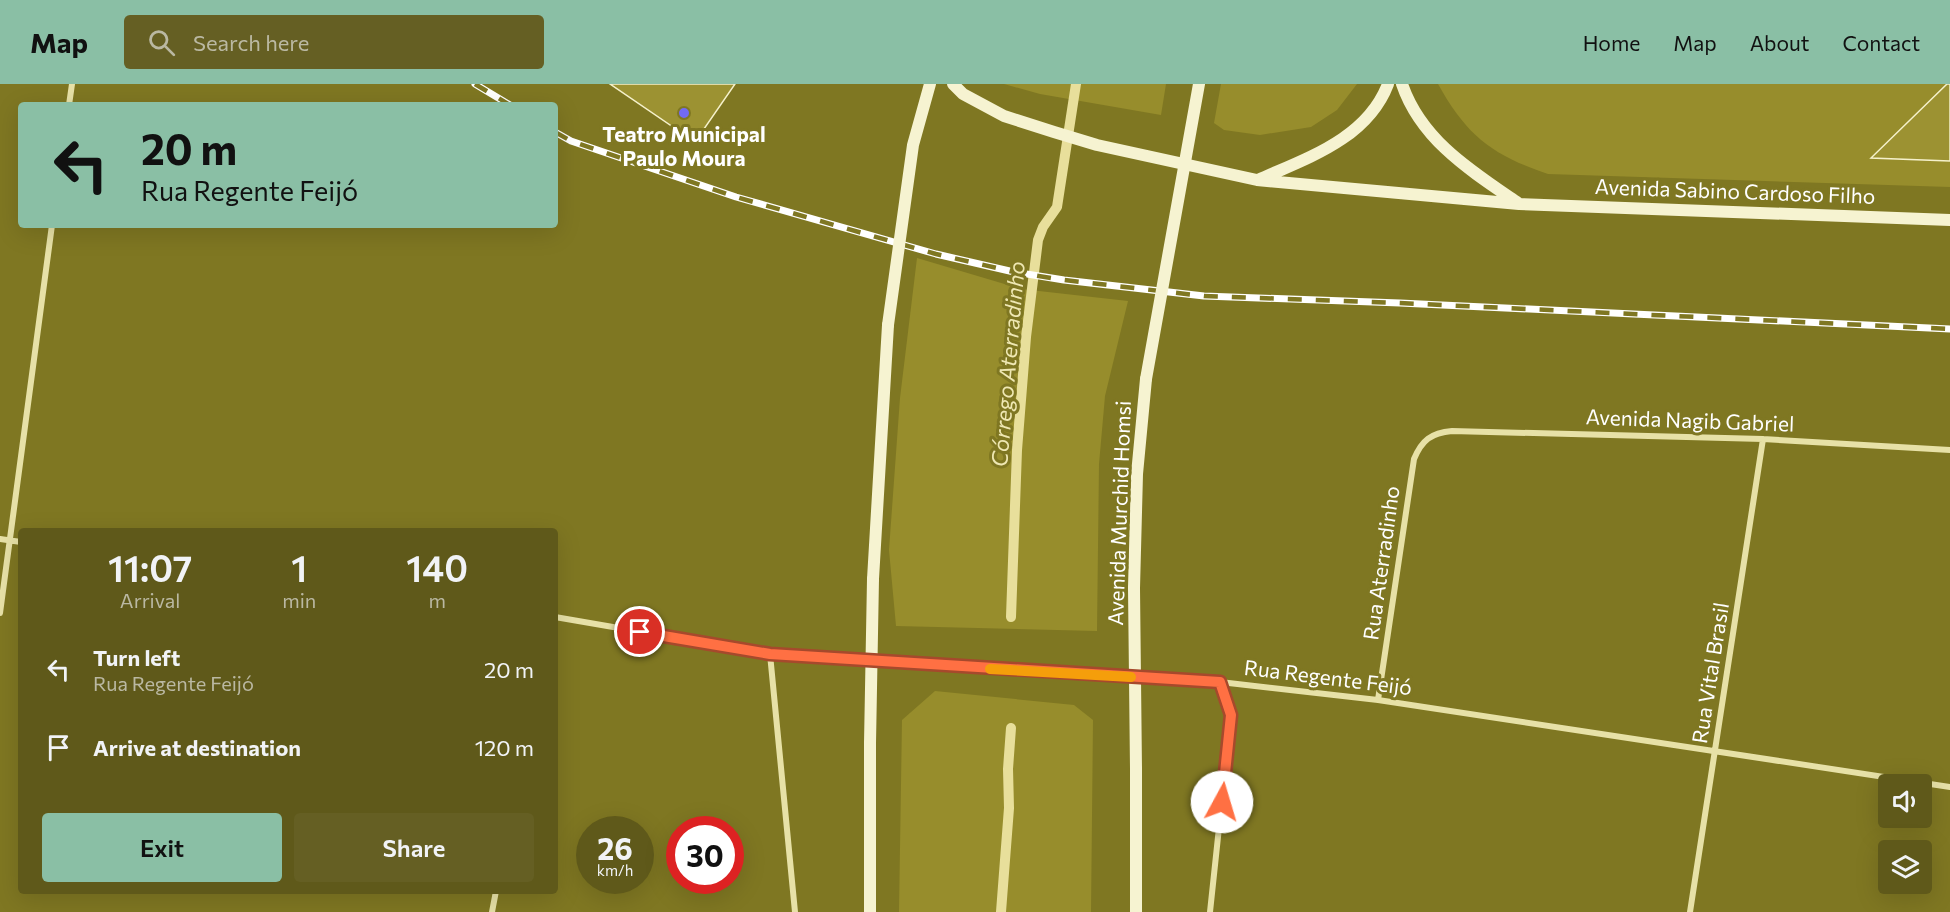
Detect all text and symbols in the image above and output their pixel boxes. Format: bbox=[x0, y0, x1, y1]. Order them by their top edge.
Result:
search box bbox=[124, 15, 544, 69]
text: Map bbox=[30, 25, 88, 59]
icon: search bbox=[145, 26, 178, 59]
text: Search here bbox=[193, 29, 309, 56]
text: Home bbox=[1583, 30, 1640, 55]
text: Map bbox=[1673, 30, 1717, 55]
text: About bbox=[1750, 30, 1809, 55]
text: Contact bbox=[1842, 30, 1920, 55]
marker: Teatro Municipal Paulo Moura bbox=[677, 106, 691, 120]
place label: Teatro Municipal Paulo Moura bbox=[602, 121, 766, 170]
text: 20 m bbox=[141, 122, 237, 174]
icon: left bbox=[42, 126, 120, 204]
street label: Avenida Sabino Cardoso Filho bbox=[1594, 173, 1876, 208]
text: Rua Regente Feijó bbox=[141, 174, 358, 207]
water label: Córrego Aterradinho bbox=[985, 260, 1030, 468]
street label: Avenida Murchid Homsi bbox=[1102, 400, 1135, 626]
street label: Avenida Nagib Gabriel bbox=[1585, 403, 1795, 436]
street label: Rua Aterradinho bbox=[1357, 484, 1404, 642]
text: 11:07 bbox=[108, 545, 192, 589]
text: 1 bbox=[291, 545, 307, 589]
text: 140 bbox=[406, 545, 468, 589]
text: Arrival bbox=[120, 588, 180, 612]
text: min bbox=[282, 588, 316, 612]
text: m bbox=[428, 588, 446, 612]
street label: Rua Vital Brasil bbox=[1686, 600, 1733, 745]
pin bbox=[614, 606, 665, 657]
icon: arrive bbox=[623, 615, 656, 648]
text: Turn left bbox=[93, 644, 180, 671]
icon: left bbox=[42, 653, 75, 686]
street label: Rua Regente Feijó bbox=[1243, 654, 1414, 699]
text: 20 m bbox=[484, 656, 534, 683]
text: Rua Regente Feijó bbox=[93, 671, 254, 695]
icon: arrive bbox=[42, 731, 75, 764]
text: Arrive at destination bbox=[93, 734, 301, 761]
text: 120 m bbox=[475, 734, 534, 761]
position arrow bbox=[1190, 770, 1254, 834]
map controls bbox=[1878, 774, 1932, 894]
button: sound bbox=[1878, 774, 1932, 828]
button: Exit bbox=[42, 813, 282, 882]
button: Share bbox=[294, 813, 534, 882]
speed limit sign: 30 bbox=[666, 816, 744, 894]
text: 26 bbox=[597, 829, 633, 866]
button: layers bbox=[1878, 840, 1932, 894]
text: km/h bbox=[597, 861, 633, 879]

